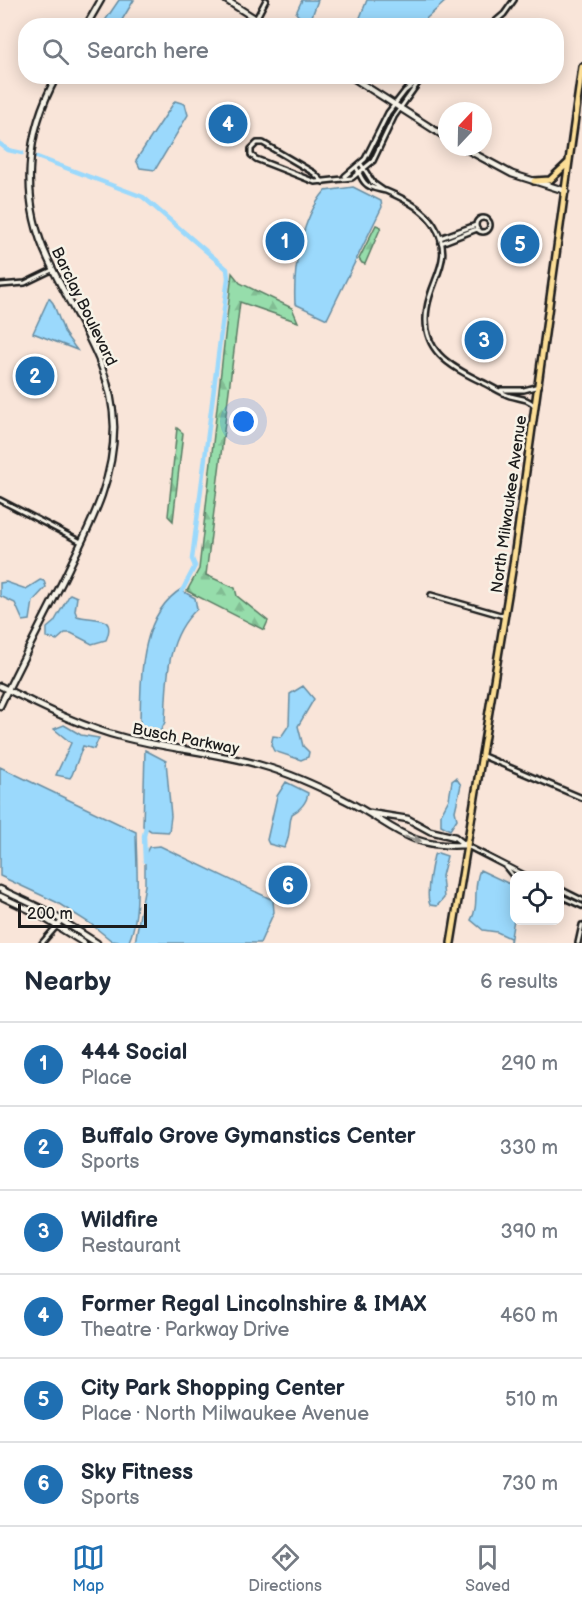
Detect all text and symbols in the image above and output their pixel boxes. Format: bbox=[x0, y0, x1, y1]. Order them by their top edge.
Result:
search box bbox=[18, 18, 564, 84]
icon: search bbox=[39, 35, 72, 68]
text: Search here bbox=[87, 38, 209, 65]
pin: 4 bbox=[208, 102, 248, 146]
north arrow bbox=[438, 102, 492, 156]
pin: 1 bbox=[266, 218, 304, 264]
pin: 5 bbox=[500, 222, 540, 266]
street label: Barclay Boulevard bbox=[47, 244, 121, 369]
pin: 3 bbox=[464, 318, 504, 362]
pin: 2 bbox=[15, 354, 54, 398]
your location bbox=[229, 407, 258, 436]
street label: North Milwaukee Avenue bbox=[488, 414, 531, 594]
street label: Busch Parkway bbox=[131, 720, 242, 759]
one-way arrow bbox=[404, 834, 422, 844]
pin: 6 bbox=[268, 862, 308, 908]
map controls bbox=[510, 871, 564, 925]
button: locate bbox=[510, 871, 564, 925]
scale bar bbox=[18, 901, 147, 929]
text: 200 m bbox=[27, 905, 73, 924]
text: Nearby bbox=[24, 967, 111, 998]
text: 6 results bbox=[480, 970, 558, 994]
text: 444 Social bbox=[81, 1039, 187, 1066]
text: 1 bbox=[39, 1052, 48, 1076]
text: 290 m bbox=[501, 1052, 558, 1076]
text: Place bbox=[81, 1066, 132, 1090]
text: Buffalo Grove Gymanstics Center bbox=[81, 1123, 416, 1150]
text: 2 bbox=[38, 1136, 49, 1160]
text: 330 m bbox=[500, 1136, 558, 1160]
text: Sports bbox=[81, 1150, 139, 1174]
text: Wildfire bbox=[81, 1207, 158, 1234]
text: 3 bbox=[38, 1220, 49, 1244]
text: 390 m bbox=[500, 1220, 558, 1244]
text: Restaurant bbox=[81, 1234, 181, 1258]
text: Former Regal Lincolnshire & IMAX bbox=[81, 1291, 427, 1318]
text: 4 bbox=[38, 1304, 49, 1328]
text: 460 m bbox=[500, 1304, 558, 1328]
text: Theatre · Parkway Drive bbox=[81, 1318, 289, 1342]
text: City Park Shopping Center bbox=[81, 1375, 345, 1402]
text: 5 bbox=[38, 1388, 49, 1412]
text: 510 m bbox=[505, 1388, 558, 1412]
text: Place · North Milwaukee Avenue bbox=[81, 1402, 369, 1426]
text: Sky Fitness bbox=[81, 1459, 193, 1486]
text: 6 bbox=[37, 1472, 50, 1496]
text: 730 m bbox=[502, 1472, 558, 1496]
text: Sports bbox=[81, 1486, 139, 1510]
tab: Map bbox=[72, 1541, 105, 1596]
tab: Directions bbox=[248, 1541, 322, 1596]
tab: Saved bbox=[465, 1541, 510, 1596]

